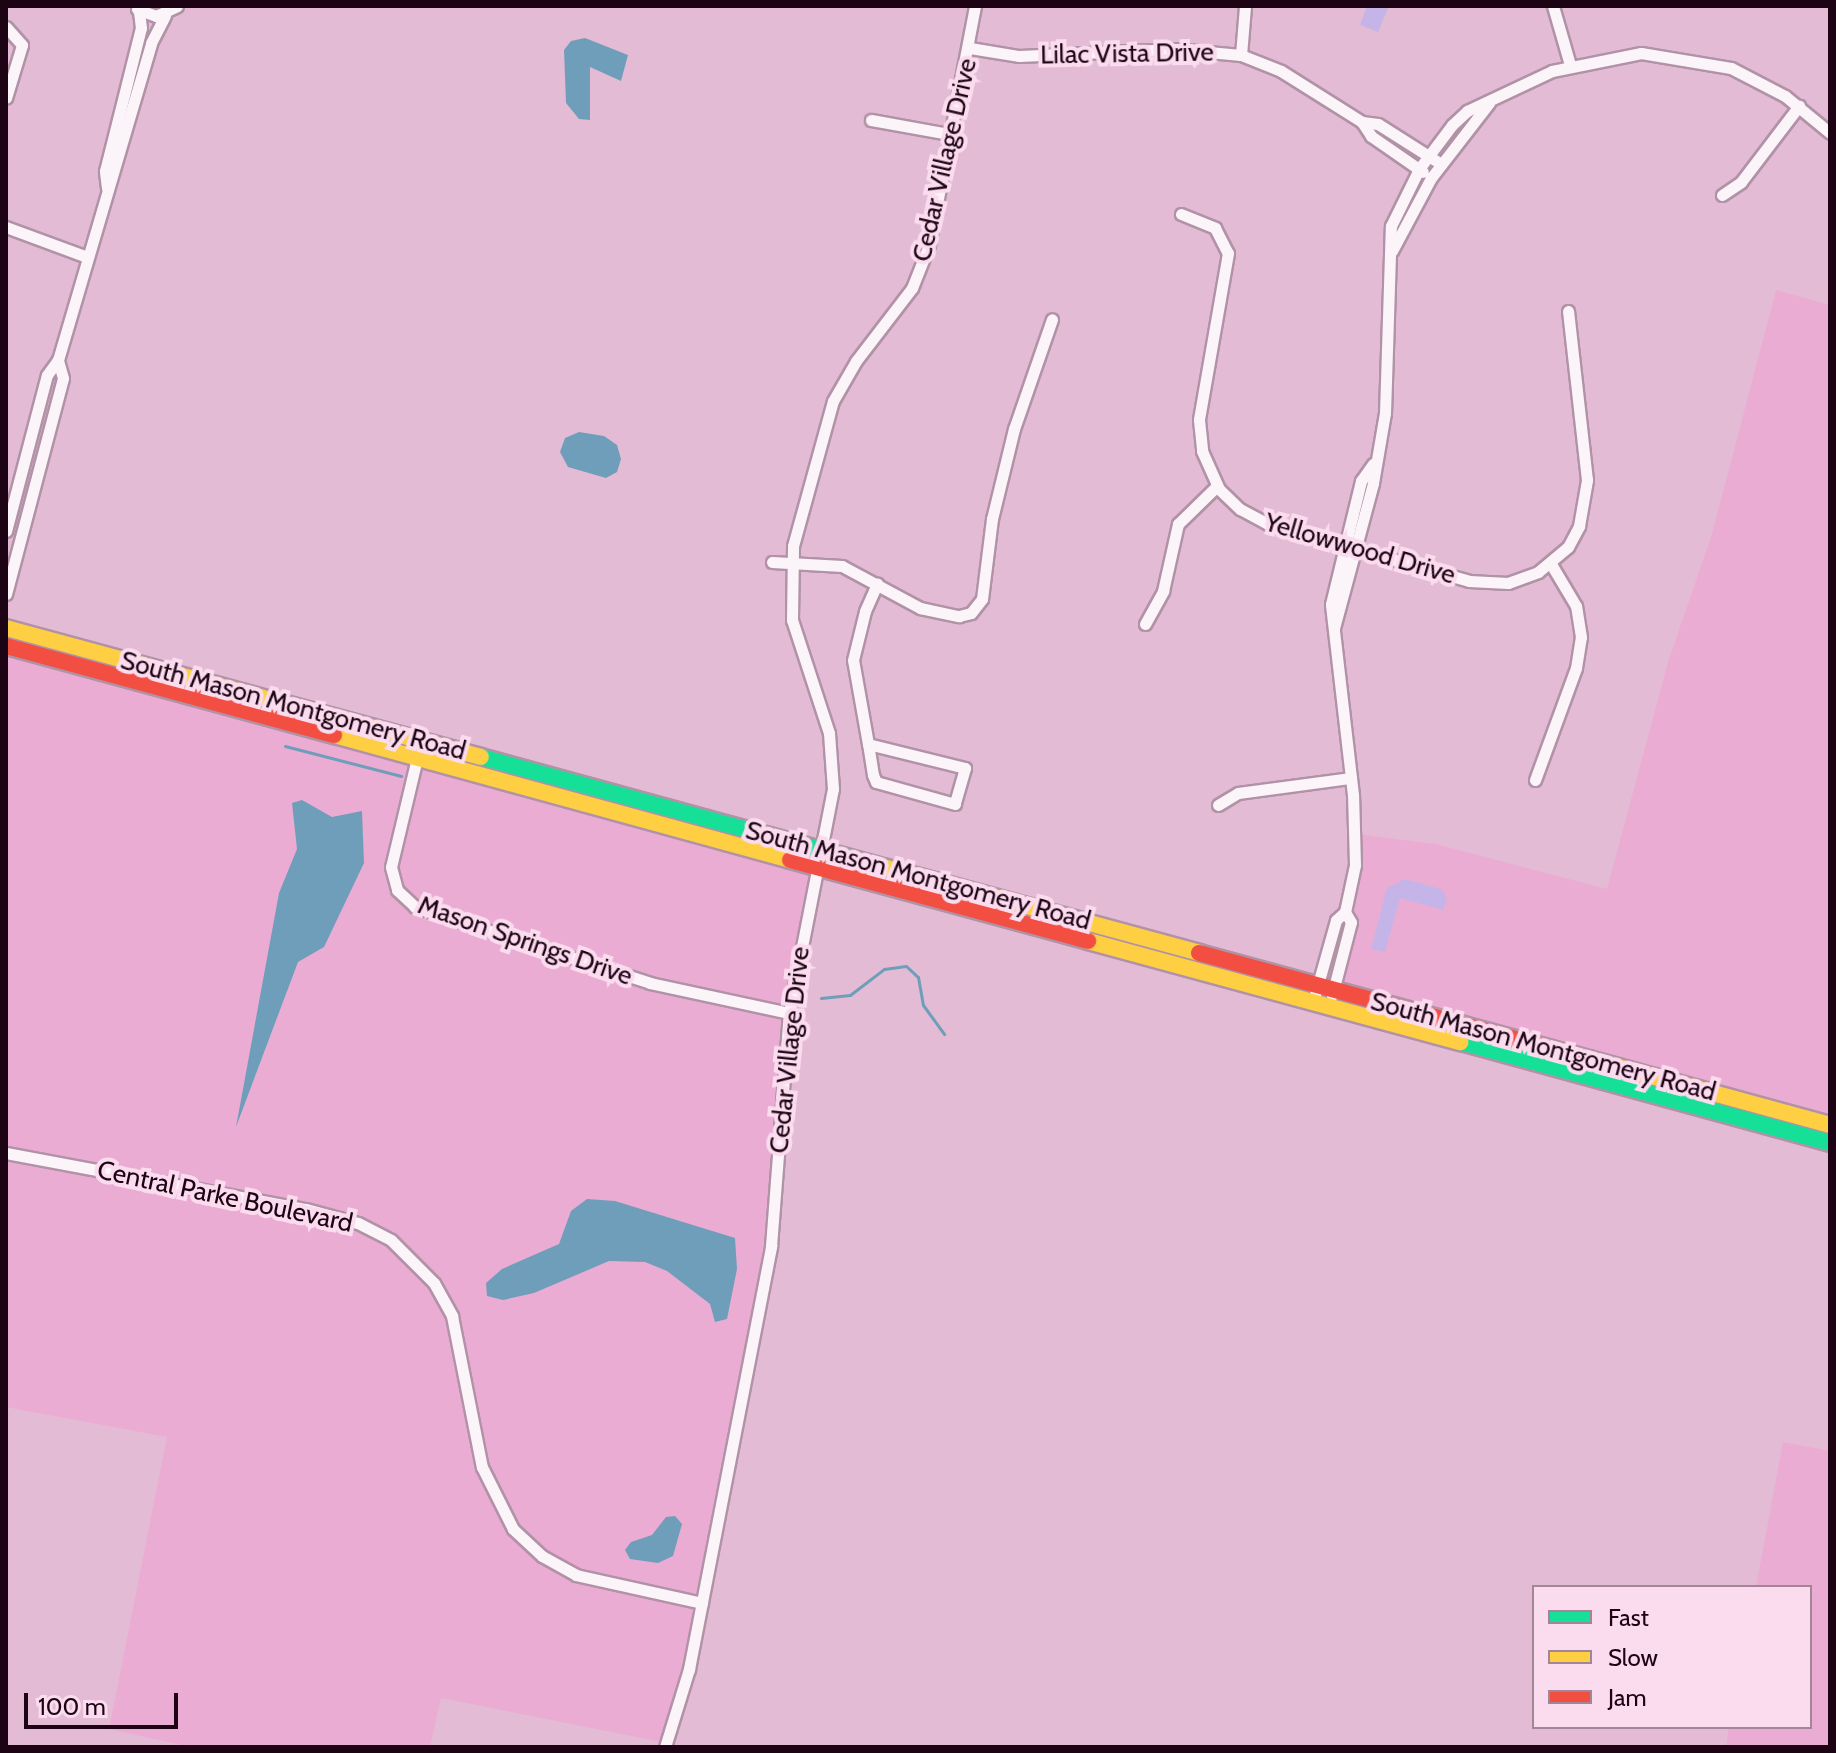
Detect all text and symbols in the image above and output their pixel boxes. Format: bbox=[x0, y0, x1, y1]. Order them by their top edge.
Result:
street label: Lilac Vista Drive bbox=[1040, 37, 1214, 71]
street label: Cedar Village Drive bbox=[906, 55, 984, 265]
street label: Yellowwood Drive bbox=[1261, 507, 1459, 591]
street label: South Mason Montgomery Road bbox=[117, 645, 469, 767]
street label: South Mason Montgomery Road bbox=[742, 815, 1094, 937]
street label: Mason Springs Drive bbox=[414, 890, 636, 992]
street label: Cedar Village Drive bbox=[764, 945, 816, 1155]
street label: South Mason Montgomery Road bbox=[1367, 986, 1719, 1108]
street label: Central Parke Boulevard bbox=[95, 1155, 355, 1239]
legend bbox=[1532, 1585, 1812, 1729]
text: Fast bbox=[1608, 1603, 1649, 1632]
text: Slow bbox=[1608, 1643, 1658, 1672]
scale bar bbox=[28, 1677, 182, 1727]
text: Jam bbox=[1608, 1683, 1646, 1712]
text: 100 m bbox=[38, 1692, 106, 1721]

